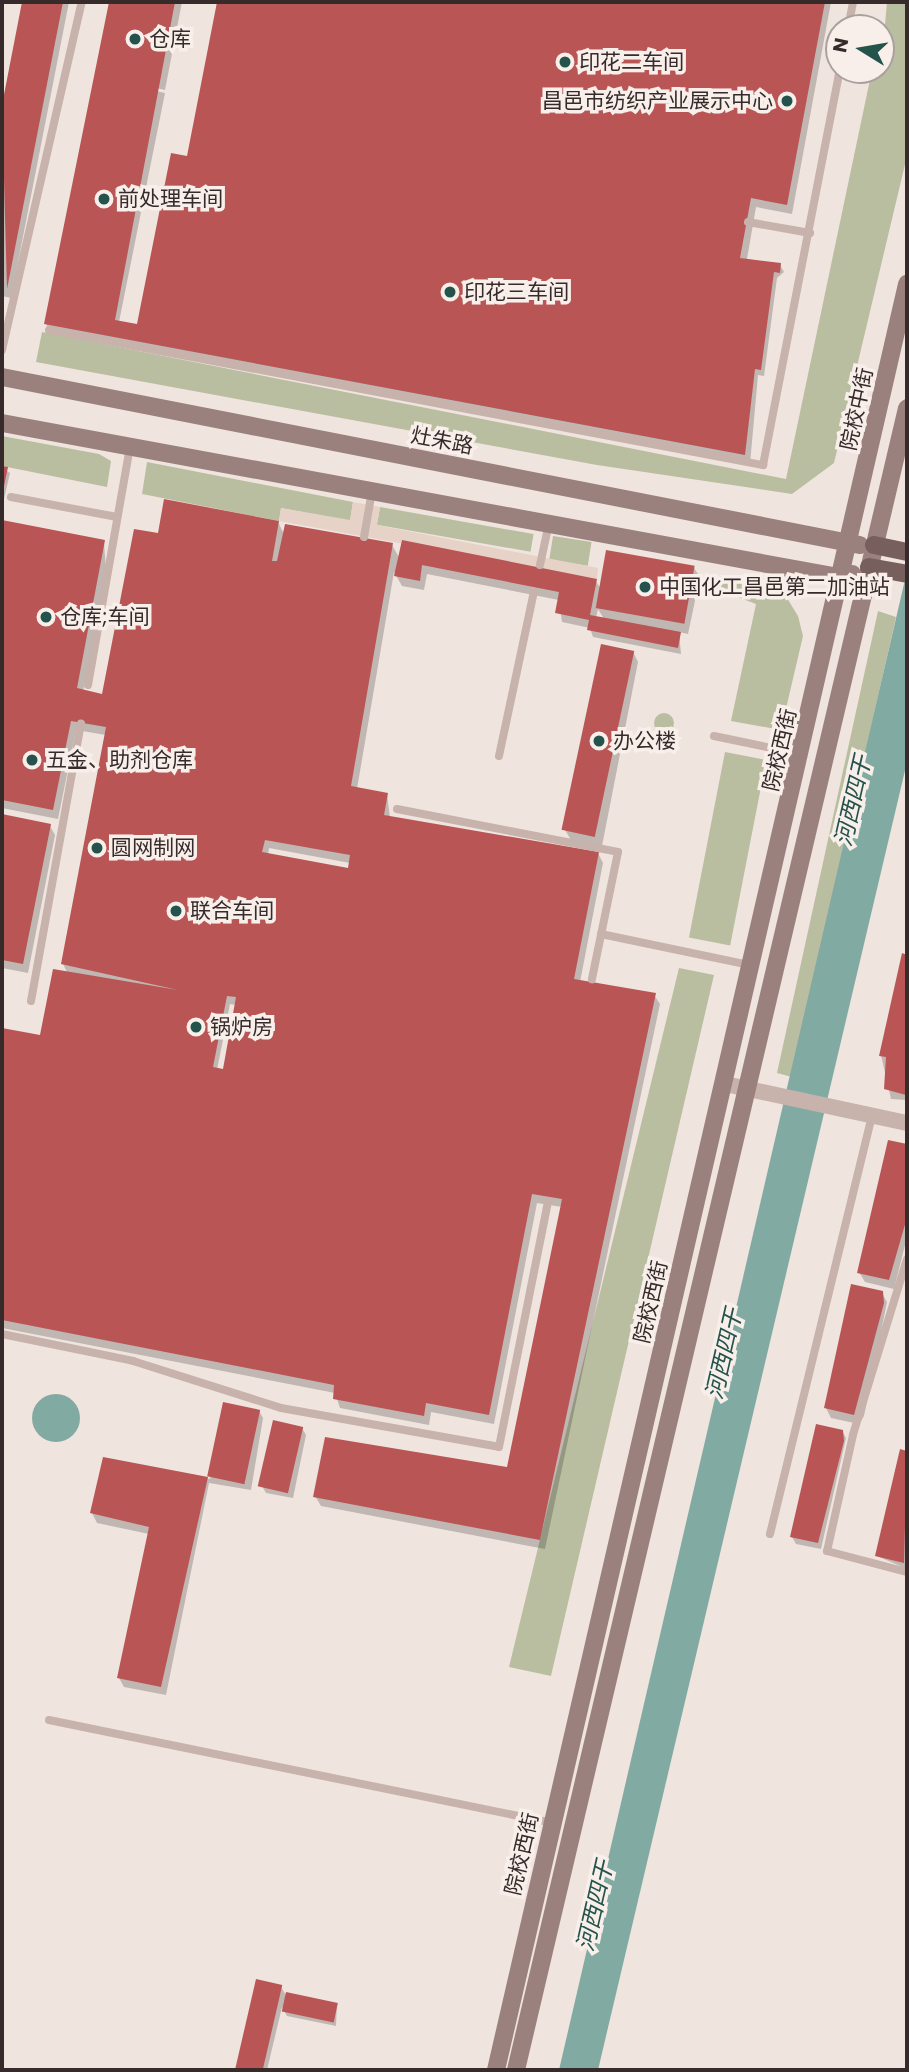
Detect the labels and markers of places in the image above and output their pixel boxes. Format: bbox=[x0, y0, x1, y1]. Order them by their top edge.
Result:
place label: 仓库 bbox=[149, 26, 191, 52]
marker: 仓库 bbox=[127, 31, 143, 47]
place label: 印花二车间 bbox=[579, 49, 684, 75]
marker: 印花二车间 bbox=[557, 54, 573, 70]
place label: 昌邑市纺织产业展示中心 bbox=[542, 88, 773, 114]
marker: 昌邑市纺织产业展示中心 bbox=[779, 93, 795, 109]
place label: 前处理车间 bbox=[118, 186, 223, 212]
marker: 前处理车间 bbox=[96, 191, 112, 207]
place label: 印花三车间 bbox=[464, 279, 569, 305]
marker: 印花三车间 bbox=[442, 284, 458, 300]
place label: 中国化工昌邑第二加油站 bbox=[659, 574, 890, 600]
marker: 中国化工昌邑第二加油站 bbox=[637, 579, 653, 595]
place label: 仓库;车间 bbox=[60, 604, 150, 630]
marker: 仓库;车间 bbox=[38, 609, 54, 625]
place label: 办公楼 bbox=[613, 728, 676, 754]
marker: 办公楼 bbox=[591, 733, 607, 749]
place label: 五金、助剂仓库 bbox=[46, 747, 193, 773]
marker: 五金、助剂仓库 bbox=[24, 752, 40, 768]
place label: 圆网制网 bbox=[111, 835, 195, 861]
marker: 圆网制网 bbox=[89, 840, 105, 856]
place label: 联合车间 bbox=[190, 898, 274, 924]
marker: 联合车间 bbox=[168, 903, 184, 919]
place label: 锅炉房 bbox=[210, 1014, 273, 1040]
marker: 锅炉房 bbox=[188, 1019, 204, 1035]

